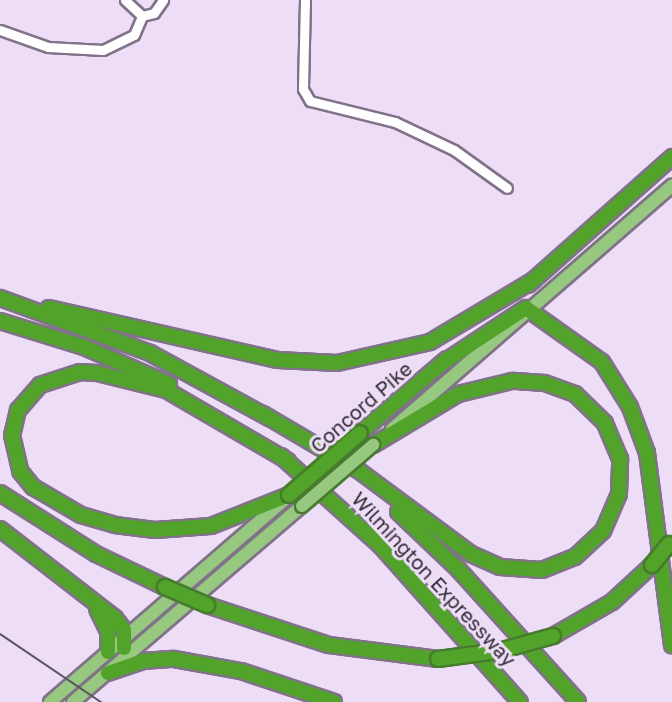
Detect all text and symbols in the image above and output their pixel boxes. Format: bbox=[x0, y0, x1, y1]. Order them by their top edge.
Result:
street label: Concord Pike bbox=[305, 356, 417, 458]
street label: Wilmington Expressway bbox=[347, 487, 521, 671]

